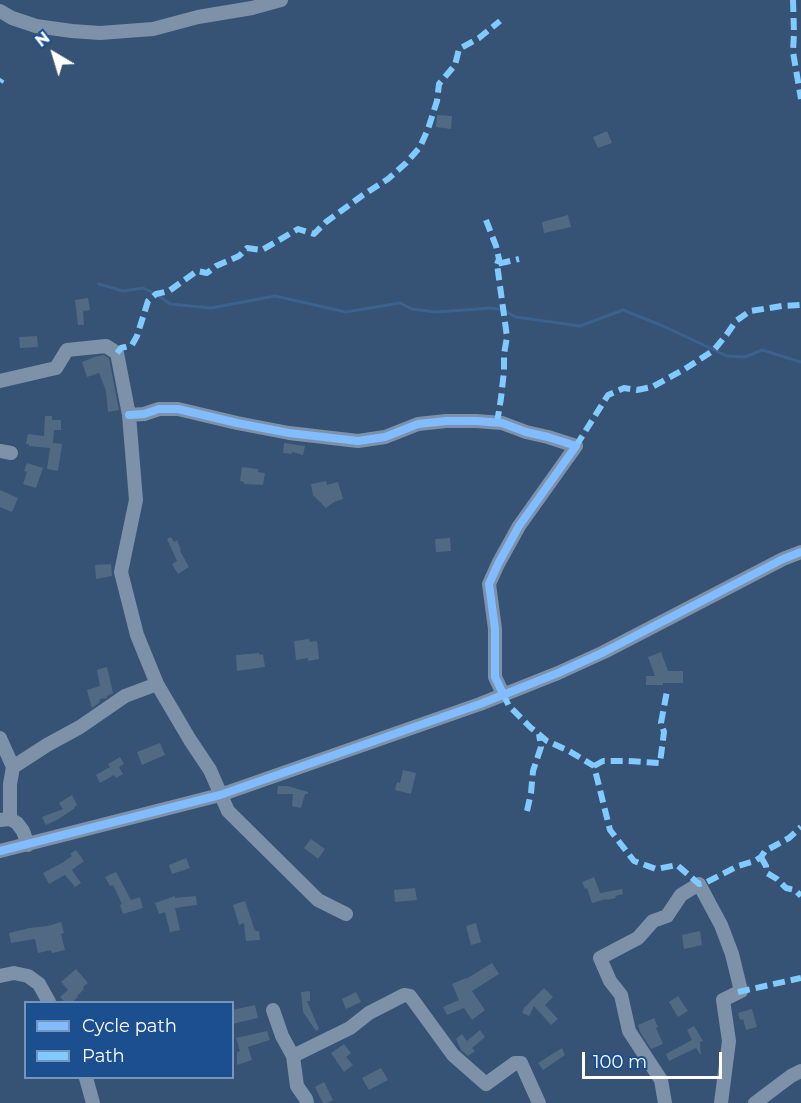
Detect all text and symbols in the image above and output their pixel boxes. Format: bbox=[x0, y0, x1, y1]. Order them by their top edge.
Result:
north arrow bbox=[24, 24, 84, 84]
text: N bbox=[32, 28, 54, 51]
legend bbox=[24, 1001, 234, 1079]
text: Cycle path bbox=[82, 1015, 177, 1037]
scale bar bbox=[585, 1040, 724, 1078]
text: Path bbox=[82, 1045, 125, 1067]
text: 100 m bbox=[593, 1051, 647, 1073]

